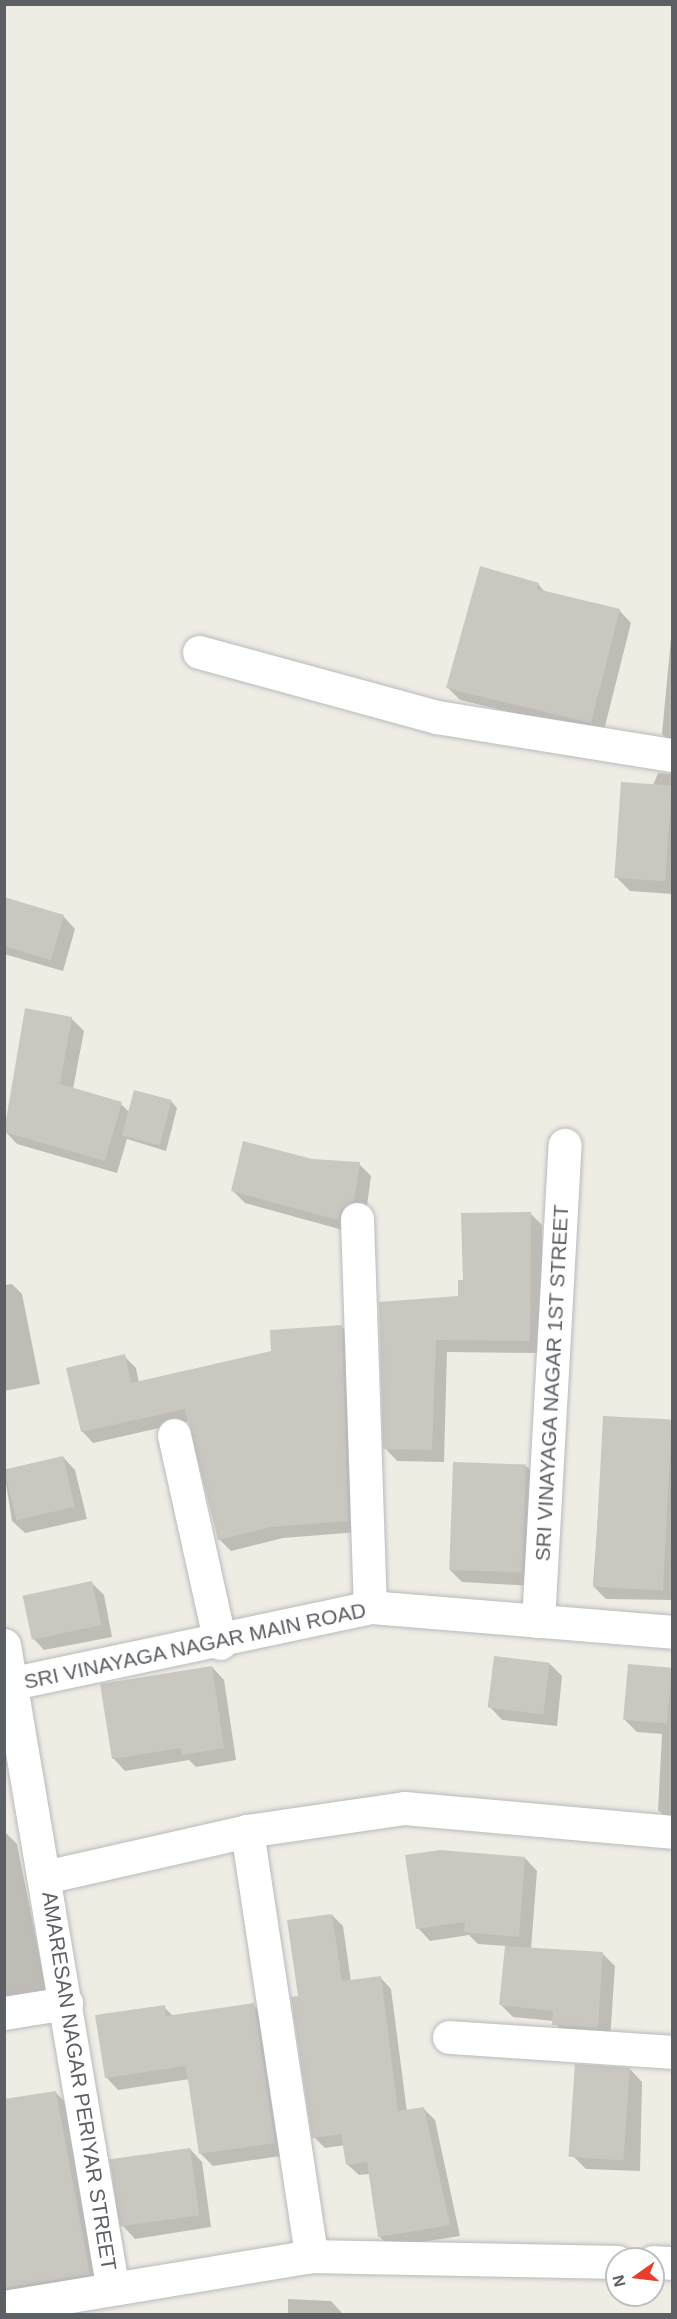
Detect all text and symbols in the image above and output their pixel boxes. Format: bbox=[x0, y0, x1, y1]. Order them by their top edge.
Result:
street label: SRI VINAYAGA NAGAR 1ST STREET bbox=[530, 1203, 574, 1563]
street label: SRI VINAYAGA NAGAR MAIN ROAD bbox=[21, 1597, 369, 1695]
street label: AMARESAN NAGAR PERIYAR STREET bbox=[37, 1890, 121, 2272]
north arrow bbox=[605, 2247, 665, 2307]
text: N bbox=[609, 2273, 629, 2289]

